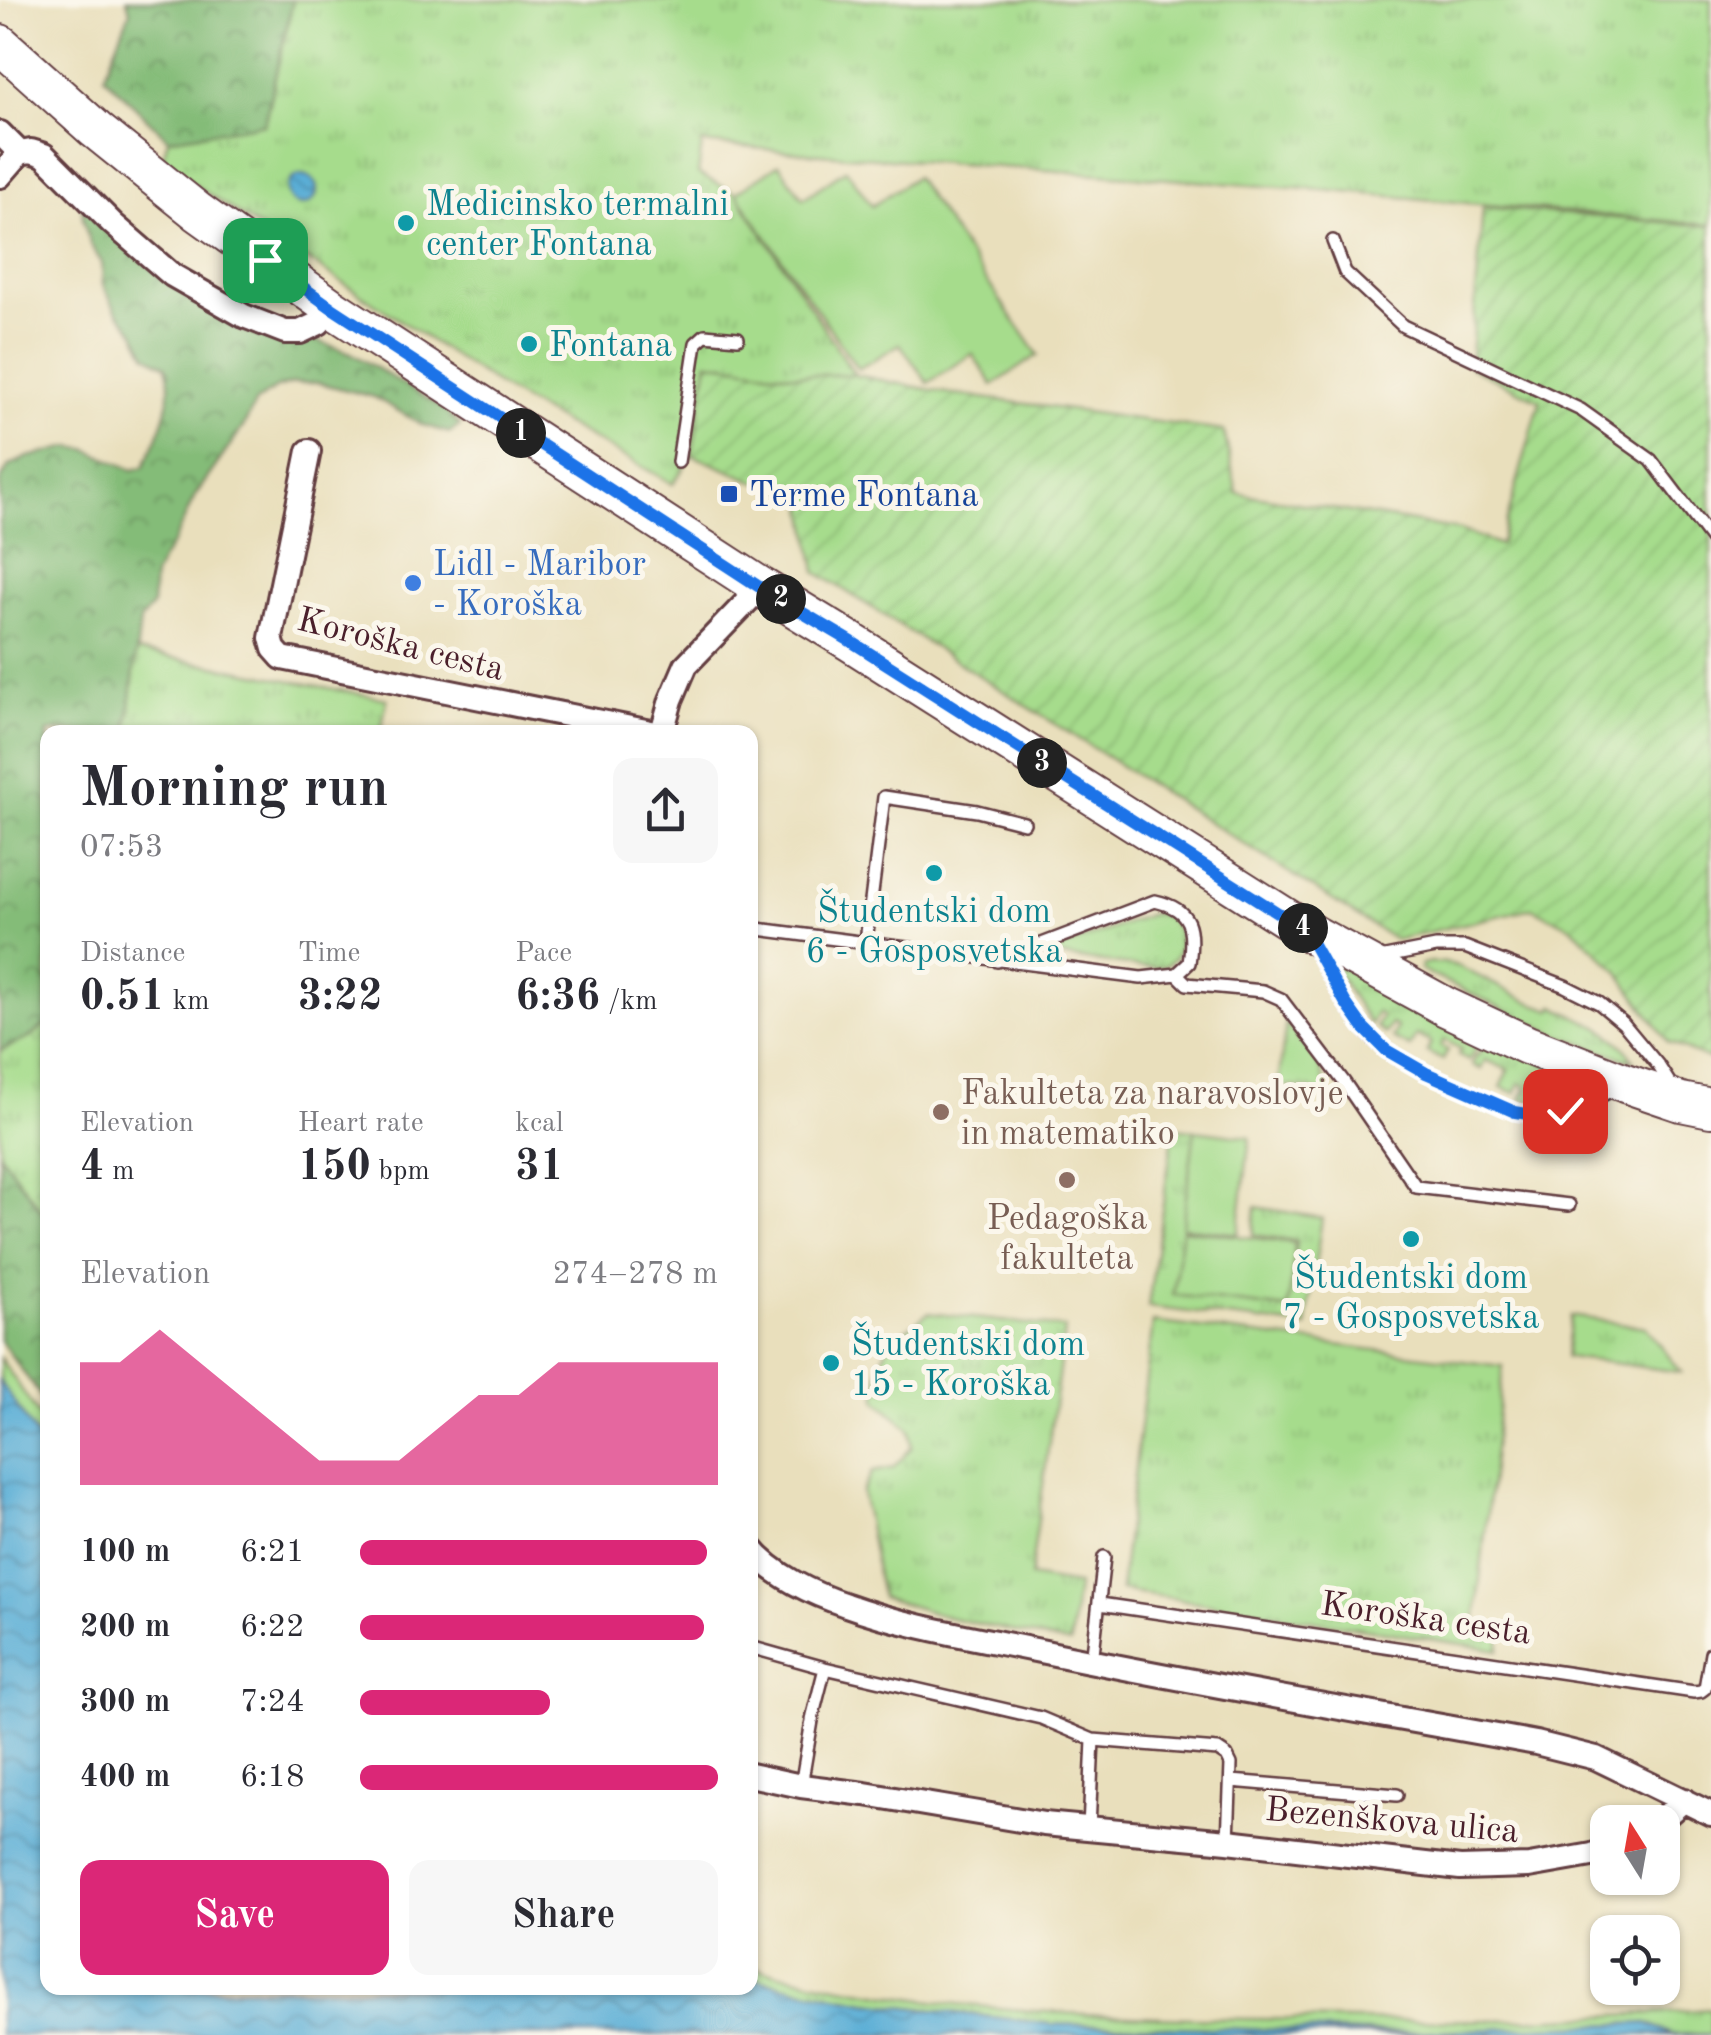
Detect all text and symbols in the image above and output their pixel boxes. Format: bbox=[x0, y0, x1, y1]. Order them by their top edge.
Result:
place label: Medicinsko termalni center Fontana bbox=[426, 188, 729, 263]
marker: Medicinsko termalni center Fontana bbox=[395, 212, 417, 234]
pin bbox=[223, 218, 308, 303]
icon: arrive bbox=[238, 233, 293, 288]
place label: Fontana bbox=[549, 329, 672, 364]
marker: Fontana bbox=[518, 333, 540, 355]
pin: 1 bbox=[496, 408, 546, 458]
text: 1 bbox=[513, 419, 529, 447]
place label: Terme Fontana bbox=[749, 479, 979, 514]
marker: Terme Fontana bbox=[718, 483, 740, 505]
place label: Lidl - Maribor - Koroška bbox=[433, 548, 646, 623]
marker: Lidl - Maribor - Koroška bbox=[402, 572, 424, 594]
pin: 2 bbox=[756, 574, 806, 624]
text: 2 bbox=[773, 585, 789, 613]
street label: Koroška cesta bbox=[293, 603, 508, 688]
pin: 3 bbox=[1017, 738, 1067, 788]
text: 3 bbox=[1034, 749, 1050, 777]
button: share bbox=[613, 758, 718, 863]
text: Morning run bbox=[80, 763, 389, 818]
text: 07:53 bbox=[80, 832, 163, 864]
marker: Študentski dom 6 - Gosposvetska bbox=[923, 862, 945, 884]
place label: Študentski dom 6 - Gosposvetska bbox=[805, 888, 1063, 970]
pin: 4 bbox=[1278, 903, 1328, 953]
text: 4 bbox=[1295, 914, 1311, 942]
text: Distance bbox=[80, 940, 185, 968]
text: Time bbox=[298, 940, 360, 968]
text: Pace bbox=[515, 940, 572, 968]
text: 0.51 bbox=[80, 977, 165, 1019]
text: 3:22 bbox=[298, 977, 383, 1019]
text: 6:36 bbox=[515, 977, 600, 1019]
text: km bbox=[165, 988, 209, 1016]
text: /km bbox=[600, 988, 657, 1016]
pin bbox=[1523, 1069, 1608, 1154]
place label: Fakulteta za naravoslovje in matematiko bbox=[961, 1077, 1344, 1152]
icon: check bbox=[1538, 1084, 1593, 1139]
marker: Fakulteta za naravoslovje in matematiko bbox=[930, 1101, 952, 1123]
text: Elevation bbox=[80, 1110, 194, 1138]
text: Heart rate bbox=[298, 1110, 424, 1138]
text: kcal bbox=[515, 1110, 564, 1138]
text: 4 bbox=[80, 1147, 104, 1189]
text: 150 bbox=[298, 1147, 371, 1189]
text: 31 bbox=[515, 1147, 564, 1189]
text: m bbox=[104, 1158, 134, 1186]
text: bpm bbox=[371, 1158, 430, 1186]
marker: Pedagoška fakulteta bbox=[1056, 1169, 1078, 1191]
place label: Pedagoška fakulteta bbox=[987, 1202, 1147, 1277]
marker: Študentski dom 7 - Gosposvetska bbox=[1400, 1228, 1422, 1250]
place label: Študentski dom 7 - Gosposvetska bbox=[1282, 1254, 1540, 1336]
text: Elevation bbox=[80, 1259, 210, 1291]
text: 274–278 m bbox=[552, 1259, 718, 1291]
place label: Študentski dom 15 - Koroška bbox=[851, 1321, 1085, 1403]
marker: Študentski dom 15 - Koroška bbox=[820, 1352, 842, 1374]
text: 100 m bbox=[80, 1537, 170, 1569]
text: 6:21 bbox=[240, 1537, 305, 1569]
street label: Koroška cesta bbox=[1318, 1587, 1533, 1652]
text: 200 m bbox=[80, 1612, 170, 1644]
text: 6:22 bbox=[240, 1612, 305, 1644]
text: 300 m bbox=[80, 1687, 170, 1719]
text: 7:24 bbox=[240, 1687, 305, 1719]
text: 400 m bbox=[80, 1762, 170, 1794]
text: 6:18 bbox=[240, 1762, 305, 1794]
street label: Bezenškova ulica bbox=[1263, 1793, 1520, 1850]
north arrow bbox=[1590, 1805, 1680, 1895]
map controls bbox=[1590, 1805, 1680, 2005]
button: Save bbox=[80, 1860, 389, 1975]
button: Share bbox=[409, 1860, 718, 1975]
button: locate bbox=[1590, 1915, 1680, 2005]

